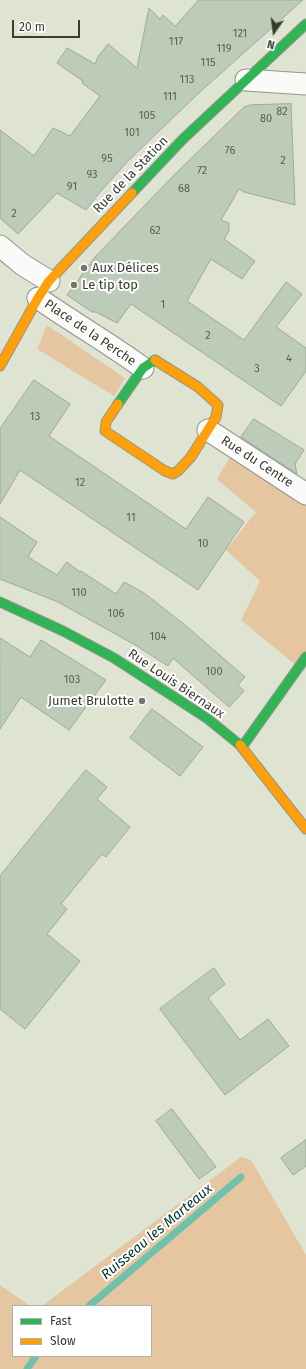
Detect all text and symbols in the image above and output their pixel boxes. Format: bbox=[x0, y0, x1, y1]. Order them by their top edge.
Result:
scale bar bbox=[14, 12, 82, 38]
north arrow bbox=[254, 12, 294, 52]
text: 20 m bbox=[19, 20, 45, 34]
house number: 121 bbox=[233, 27, 247, 41]
house number: 117 bbox=[169, 35, 183, 49]
text: N bbox=[266, 37, 276, 51]
house number: 119 bbox=[216, 42, 232, 56]
house number: 115 bbox=[201, 56, 215, 70]
house number: 113 bbox=[180, 73, 194, 87]
house number: 111 bbox=[163, 90, 177, 104]
house number: 82 bbox=[276, 105, 288, 119]
house number: 105 bbox=[139, 109, 155, 123]
house number: 80 bbox=[260, 112, 272, 126]
house number: 101 bbox=[124, 126, 140, 140]
street label: Rue de la Station bbox=[90, 133, 172, 217]
house number: 76 bbox=[225, 144, 235, 158]
house number: 95 bbox=[101, 152, 113, 166]
house number: 2 bbox=[280, 154, 286, 168]
house number: 72 bbox=[197, 164, 207, 178]
house number: 93 bbox=[86, 168, 98, 182]
house number: 91 bbox=[67, 180, 77, 194]
house number: 68 bbox=[178, 182, 190, 196]
house number: 2 bbox=[11, 207, 17, 221]
house number: 62 bbox=[149, 224, 161, 238]
place label: Aux Délices bbox=[92, 260, 159, 276]
marker: Aux Délices bbox=[79, 263, 89, 273]
place label: Le tip top bbox=[82, 277, 138, 293]
marker: Le tip top bbox=[69, 280, 79, 290]
street label: Place de la Perche bbox=[41, 297, 139, 369]
house number: 1 bbox=[161, 298, 165, 312]
house number: 2 bbox=[205, 329, 211, 343]
house number: 4 bbox=[286, 352, 292, 366]
house number: 3 bbox=[254, 362, 260, 376]
house number: 13 bbox=[30, 410, 40, 424]
street label: Rue du Centre bbox=[218, 433, 296, 491]
house number: 12 bbox=[75, 476, 85, 490]
house number: 11 bbox=[126, 511, 136, 525]
house number: 10 bbox=[198, 537, 208, 551]
house number: 110 bbox=[71, 586, 87, 600]
house number: 106 bbox=[108, 607, 124, 621]
house number: 104 bbox=[150, 630, 166, 644]
street label: Rue Louis Biernaux bbox=[125, 646, 227, 722]
house number: 100 bbox=[205, 665, 223, 679]
house number: 103 bbox=[64, 673, 80, 687]
place label: Jumet Brulotte bbox=[48, 693, 134, 709]
marker: Jumet Brulotte bbox=[137, 696, 147, 706]
water label: Ruisseau les Marteaux bbox=[98, 1181, 216, 1283]
legend bbox=[12, 1305, 152, 1357]
text: Fast bbox=[50, 1314, 72, 1328]
text: Slow bbox=[50, 1334, 76, 1348]

